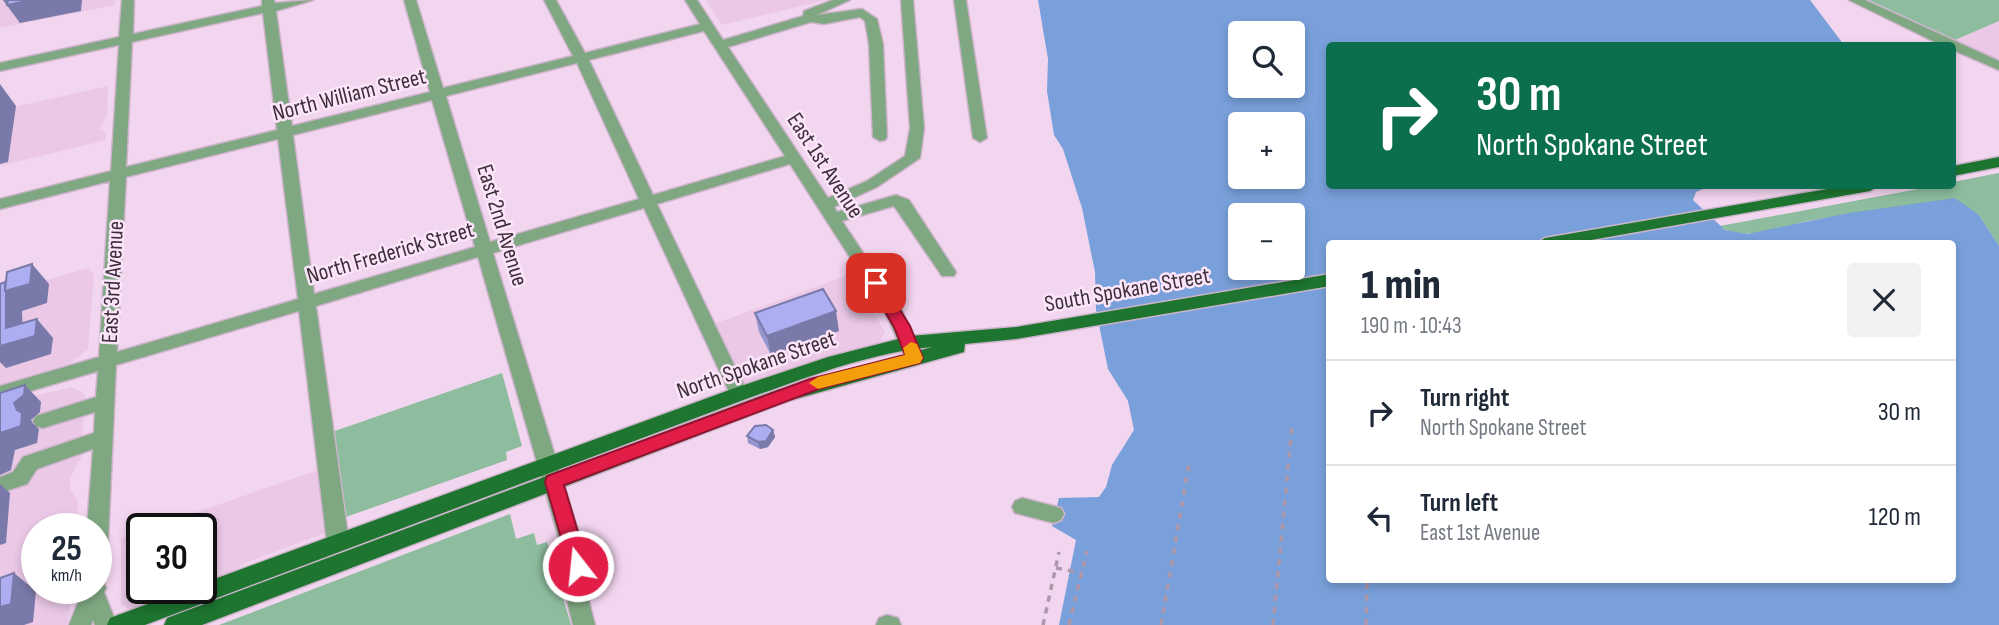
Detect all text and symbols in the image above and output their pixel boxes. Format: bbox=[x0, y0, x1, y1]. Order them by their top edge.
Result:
map controls bbox=[1228, 21, 1305, 280]
button: search bbox=[1228, 21, 1305, 98]
street label: North William Street bbox=[270, 62, 429, 128]
text: 30 m bbox=[1476, 66, 1561, 125]
icon: right bbox=[1361, 70, 1452, 161]
street label: East 1st Avenue bbox=[781, 108, 870, 224]
button: + bbox=[1228, 112, 1305, 189]
text: North Spokane Street bbox=[1476, 126, 1708, 165]
street label: East 2nd Avenue bbox=[470, 161, 534, 289]
button: − bbox=[1228, 203, 1305, 280]
street label: North Frederick Street bbox=[303, 216, 477, 290]
street label: East 3rd Avenue bbox=[96, 220, 130, 344]
pin bbox=[846, 253, 906, 313]
text: 1 min bbox=[1361, 260, 1441, 311]
street label: South Spokane Street bbox=[1042, 262, 1212, 318]
button: close bbox=[1847, 263, 1921, 337]
icon: arrive bbox=[857, 264, 895, 302]
text: 190 m · 10:43 bbox=[1361, 312, 1462, 340]
street label: North Spokane Street bbox=[673, 325, 840, 405]
text: Turn right bbox=[1420, 383, 1509, 414]
icon: right bbox=[1361, 394, 1399, 432]
text: 30 m bbox=[1878, 397, 1921, 428]
text: North Spokane Street bbox=[1420, 414, 1587, 442]
text: Turn left bbox=[1420, 488, 1498, 519]
icon: left bbox=[1361, 499, 1399, 537]
text: 120 m bbox=[1868, 502, 1921, 533]
speed limit sign: 30 bbox=[126, 513, 217, 604]
text: East 1st Avenue bbox=[1420, 519, 1540, 547]
text: 25 bbox=[51, 528, 82, 571]
position arrow bbox=[541, 529, 615, 603]
text: km/h bbox=[51, 565, 82, 586]

